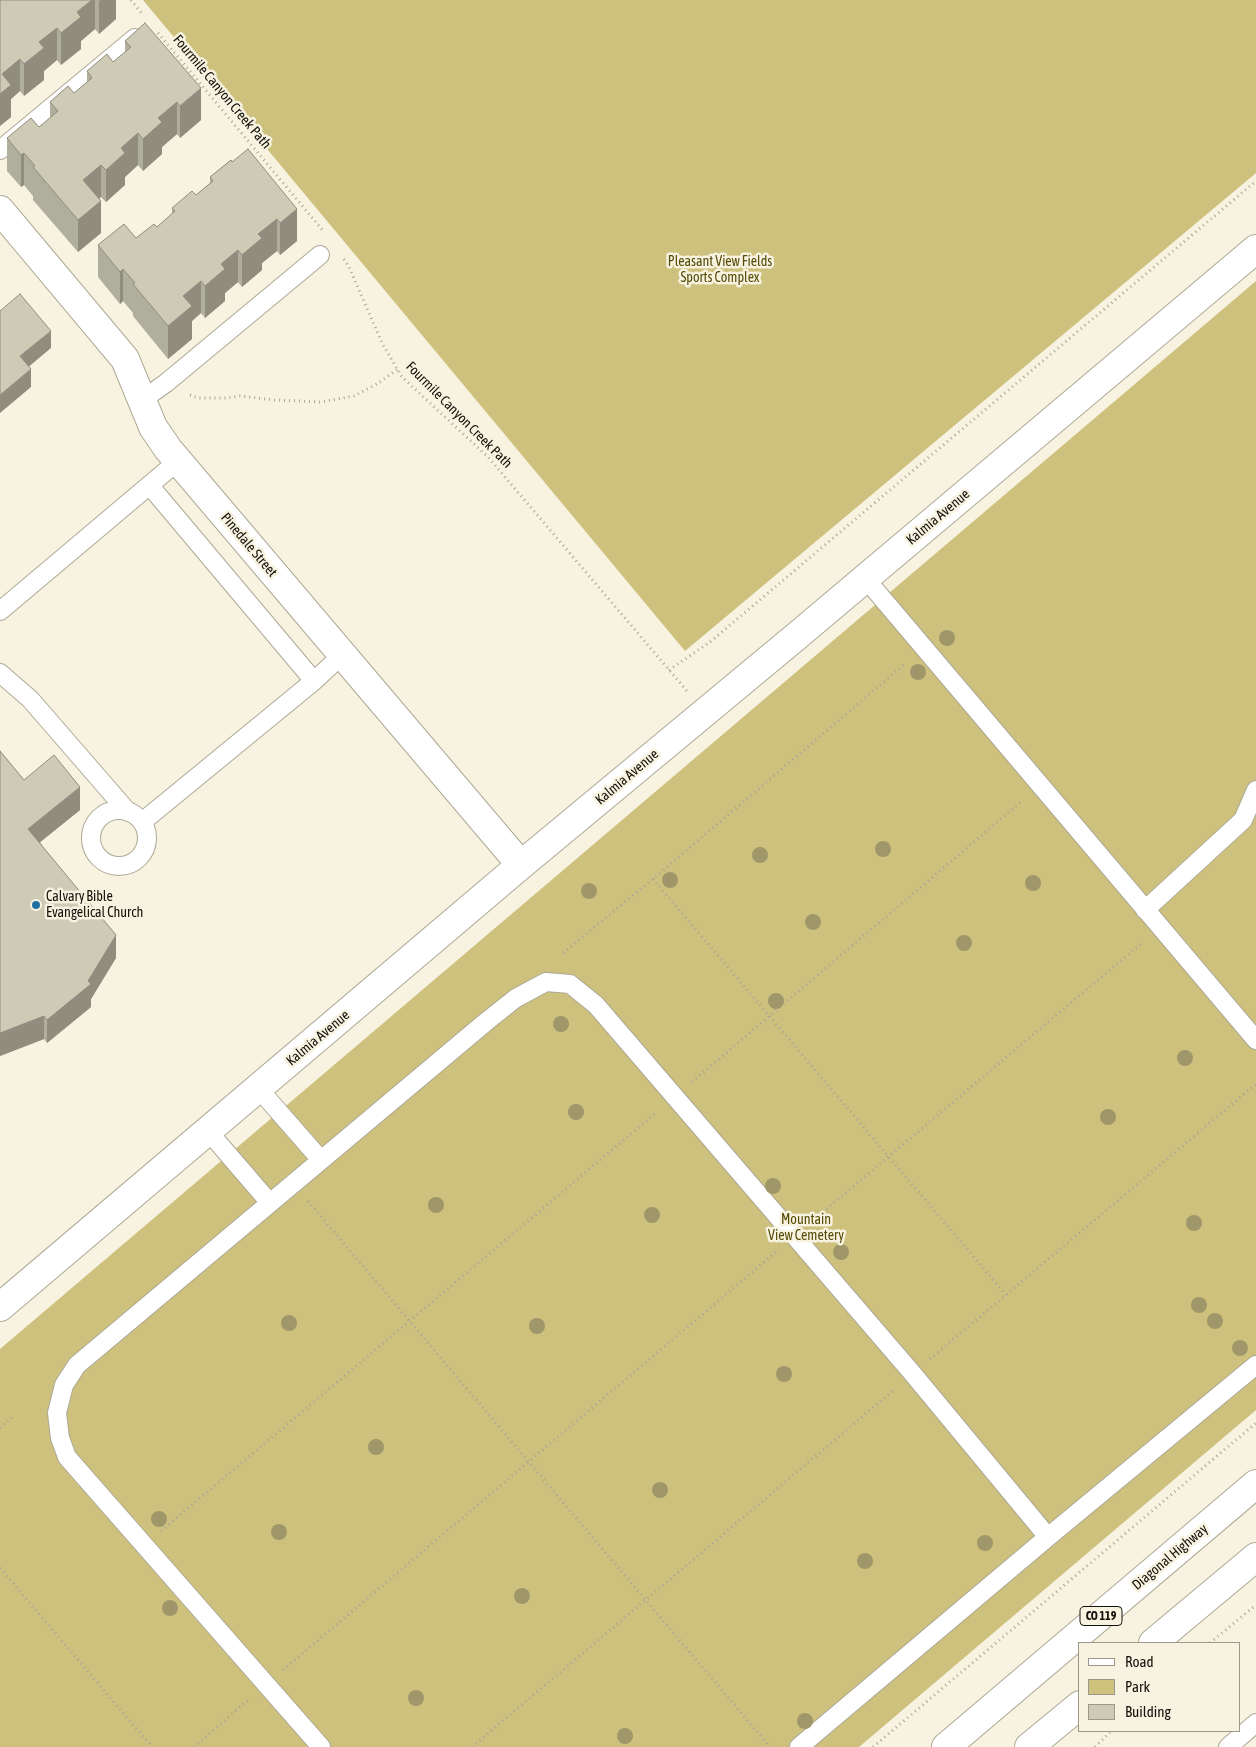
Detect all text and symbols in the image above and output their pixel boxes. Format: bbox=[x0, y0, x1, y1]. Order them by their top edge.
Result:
street label: Fourmile Canyon Creek Path bbox=[169, 32, 275, 152]
park label: Pleasant View Fields Sports Complex bbox=[668, 254, 772, 286]
street label: Fourmile Canyon Creek Path bbox=[402, 358, 516, 472]
street label: Kalmia Avenue bbox=[903, 486, 973, 548]
street label: Pinedale Street bbox=[217, 510, 281, 580]
street label: Kalmia Avenue bbox=[592, 746, 662, 808]
place label: Calvary Bible Evangelical Church bbox=[46, 889, 143, 922]
marker: Calvary Bible Evangelical Church bbox=[30, 899, 42, 911]
street label: Kalmia Avenue bbox=[283, 1007, 353, 1069]
park label: Mountain View Cemetery bbox=[768, 1212, 844, 1244]
street label: Diagonal Highway bbox=[1129, 1521, 1211, 1593]
road number: CO 119 bbox=[1080, 1606, 1122, 1625]
legend bbox=[1078, 1642, 1241, 1732]
text: Road bbox=[1125, 1653, 1154, 1670]
text: Park bbox=[1125, 1678, 1150, 1695]
text: Building bbox=[1125, 1703, 1171, 1720]

